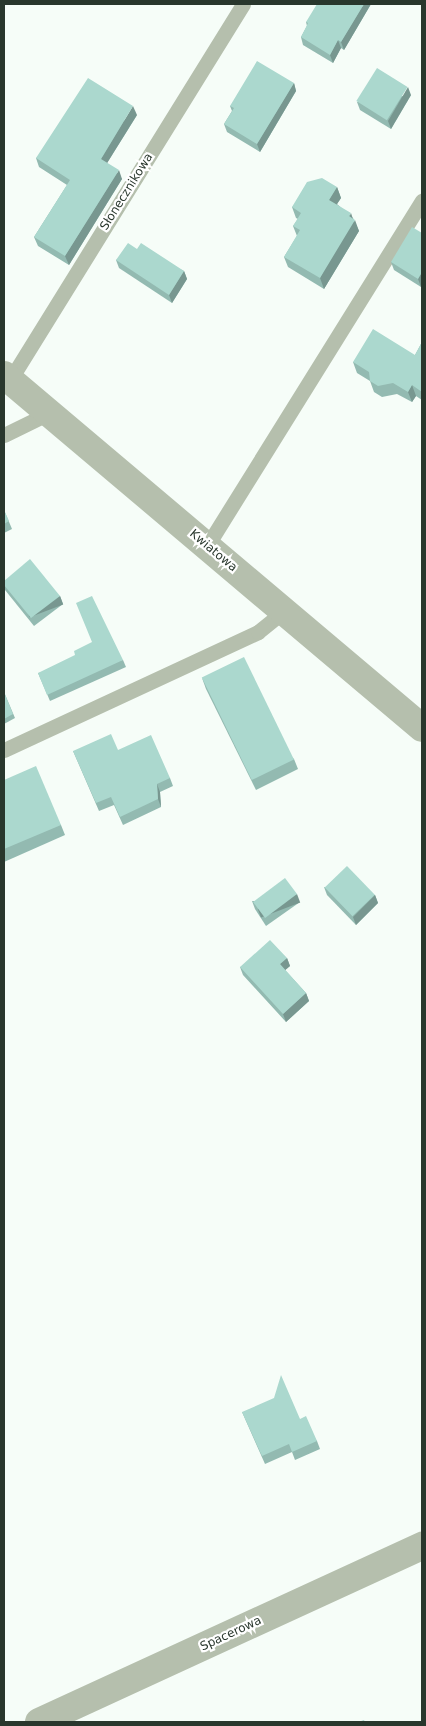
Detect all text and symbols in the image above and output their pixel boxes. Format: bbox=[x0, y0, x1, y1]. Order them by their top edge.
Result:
street label: Słonecznikowa bbox=[98, 151, 156, 233]
street label: Kwiatowa bbox=[186, 527, 240, 575]
street label: Spacerowa bbox=[198, 1614, 264, 1654]

